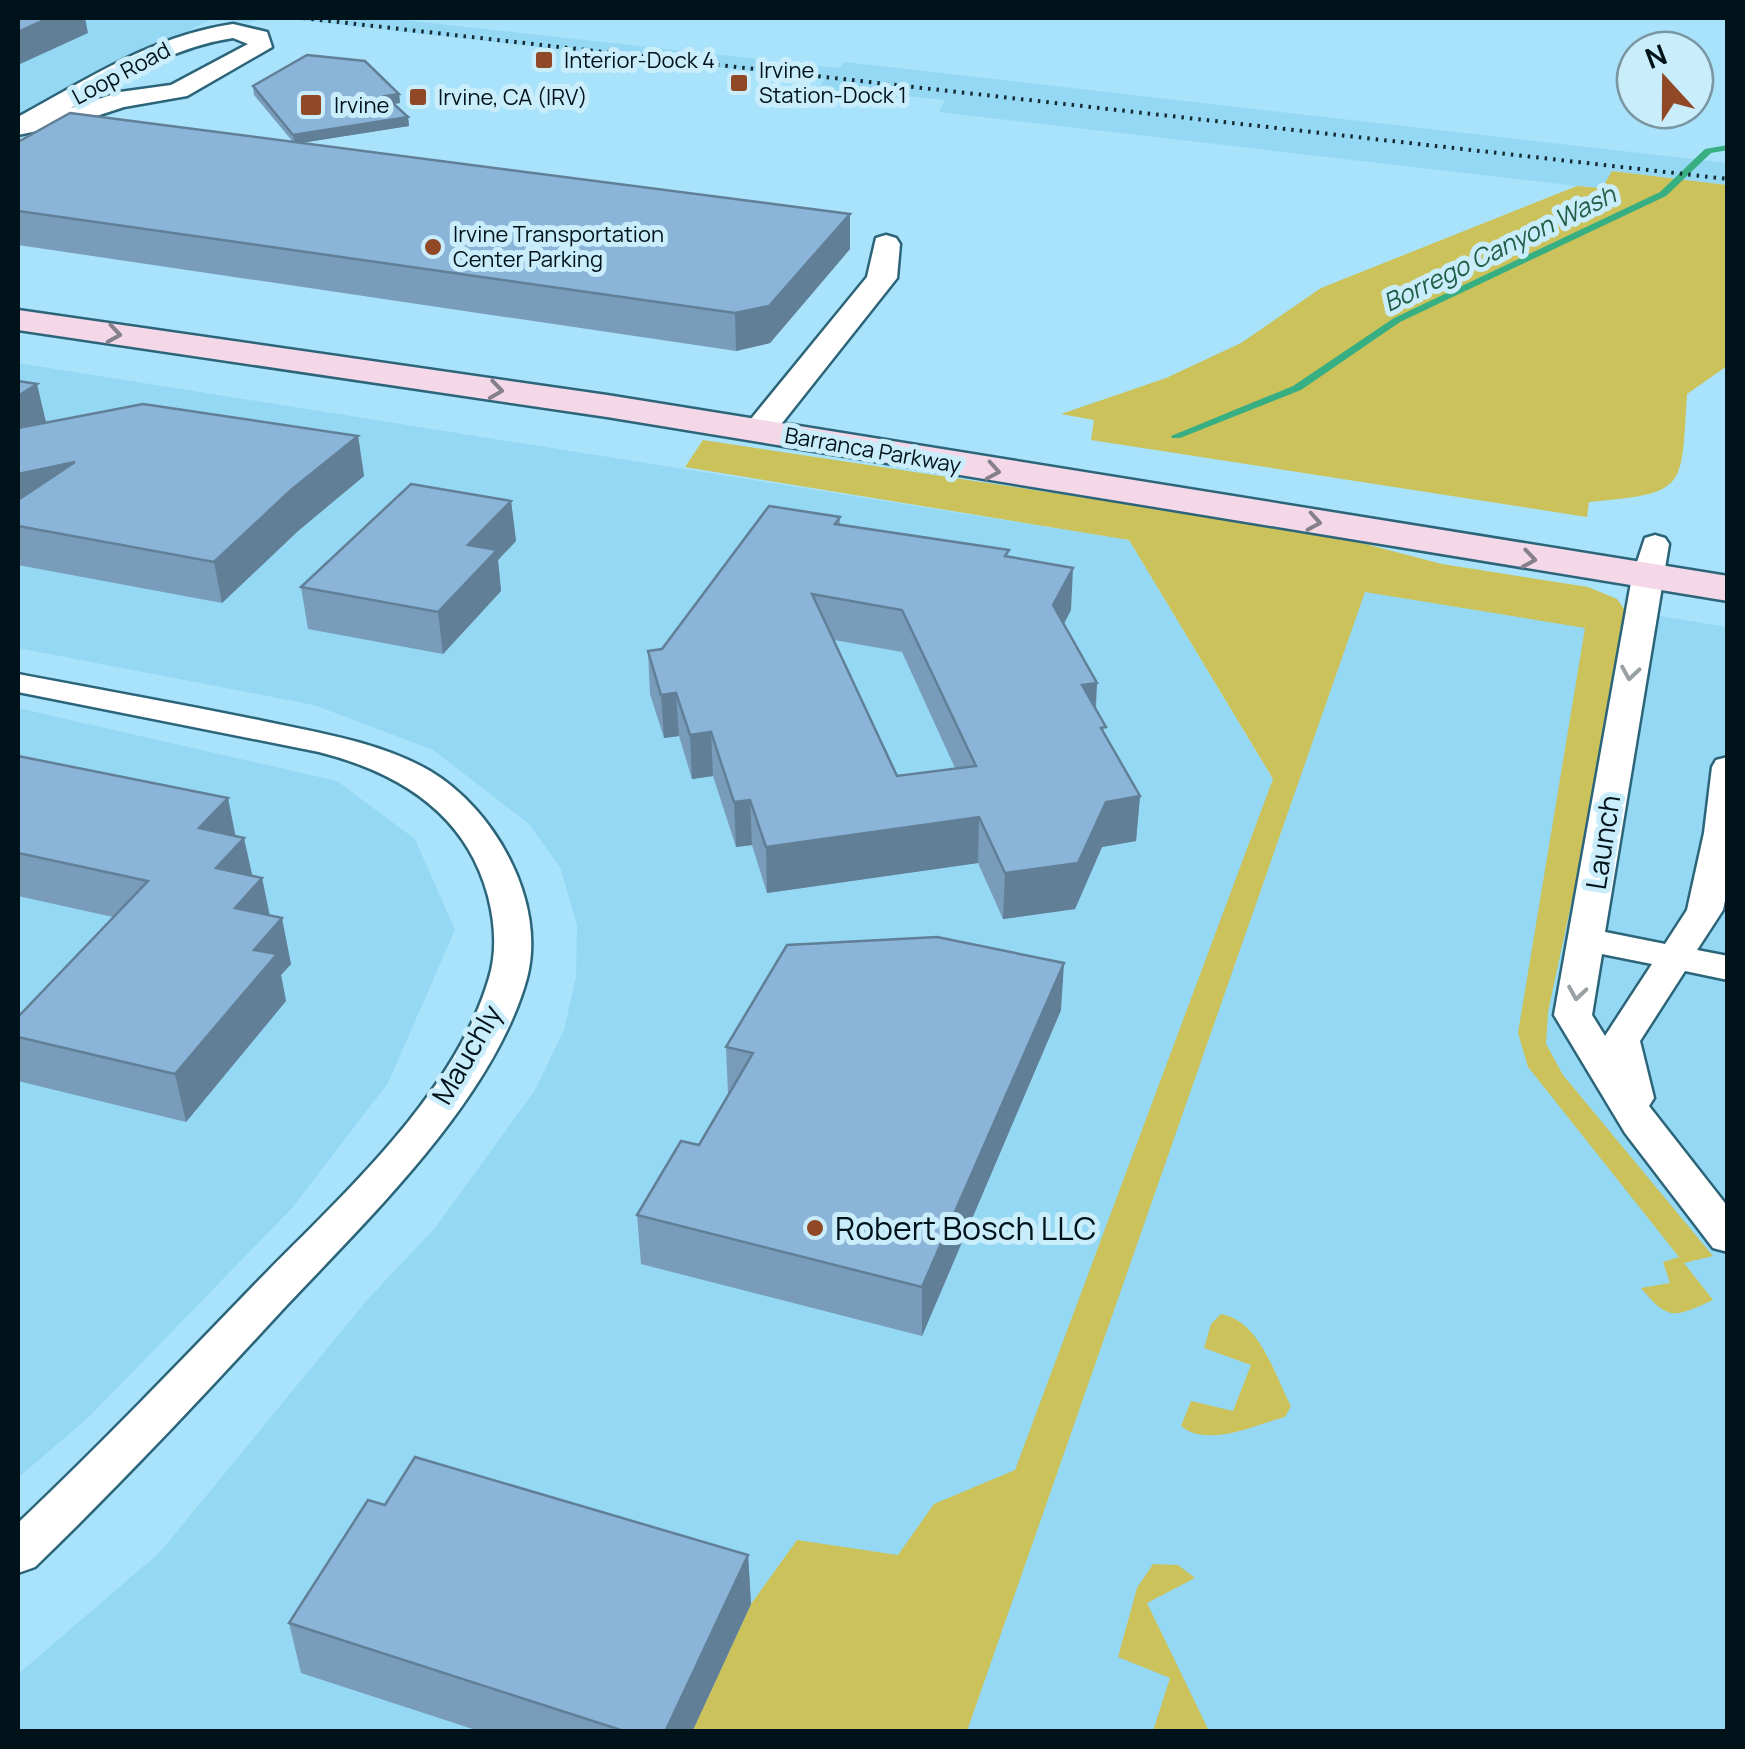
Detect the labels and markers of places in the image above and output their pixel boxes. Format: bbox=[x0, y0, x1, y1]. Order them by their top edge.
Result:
place label: Interior-Dock 4 bbox=[564, 45, 715, 75]
marker: Interior-Dock 4 bbox=[533, 49, 555, 71]
place label: Irvine Station-Dock 1 bbox=[759, 55, 907, 110]
marker: Irvine Station-Dock 1 bbox=[728, 72, 750, 94]
place label: Irvine, CA (IRV) bbox=[438, 82, 588, 112]
marker: Irvine, CA (IRV) bbox=[407, 86, 429, 108]
place label: Irvine bbox=[334, 90, 389, 120]
marker: Irvine bbox=[298, 92, 324, 118]
place label: Irvine Transportation Center Parking bbox=[453, 219, 664, 274]
marker: Irvine Transportation Center Parking bbox=[422, 236, 444, 258]
place label: Robert Bosch LLC bbox=[835, 1206, 1096, 1250]
marker: Robert Bosch LLC bbox=[804, 1217, 826, 1239]

